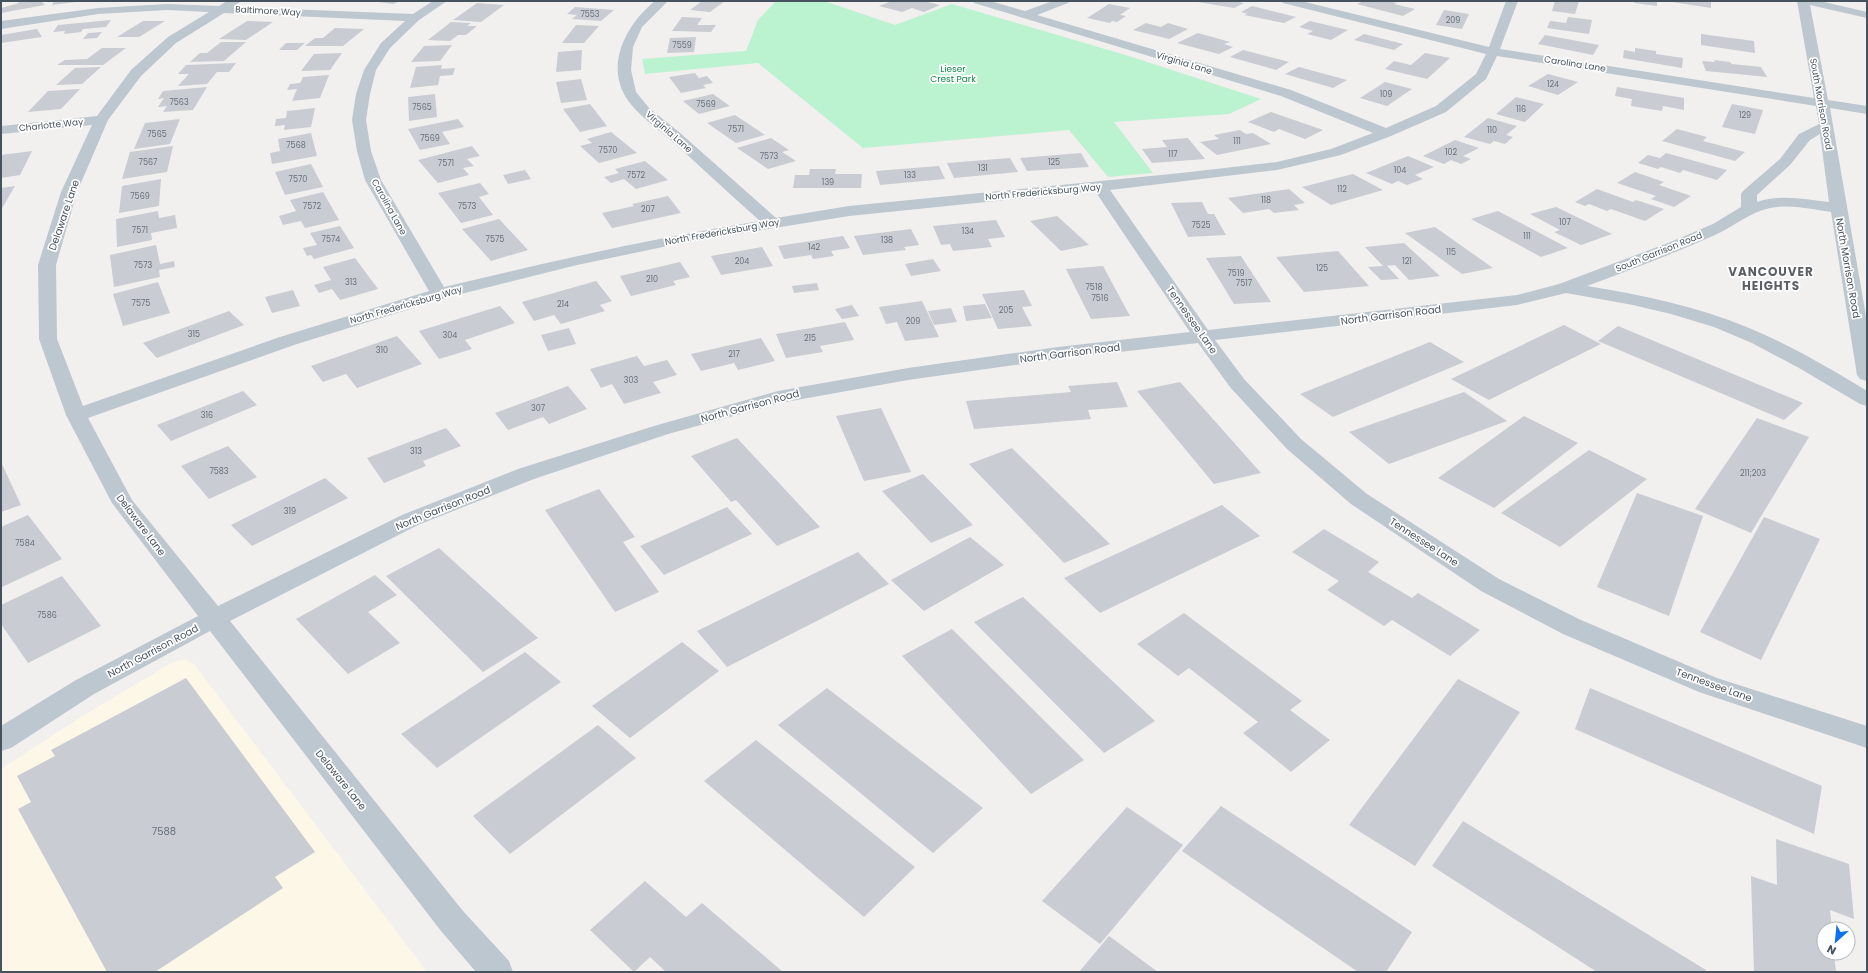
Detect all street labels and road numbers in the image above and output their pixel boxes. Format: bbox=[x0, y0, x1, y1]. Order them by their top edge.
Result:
street label: Baltimore Way bbox=[235, 3, 301, 19]
street label: Virginia Lane bbox=[1155, 49, 1214, 77]
street label: Carolina Lane bbox=[1543, 53, 1607, 75]
street label: South Morrison Road bbox=[1807, 57, 1835, 151]
street label: Virginia Lane bbox=[643, 109, 695, 156]
street label: Charlotte Way bbox=[18, 116, 84, 134]
street label: Carolina Lane bbox=[369, 177, 410, 237]
street label: Delaware Lane bbox=[45, 178, 83, 252]
street label: North Fredericksburg Way bbox=[985, 181, 1101, 203]
street label: North Fredericksburg Way bbox=[664, 216, 780, 248]
street label: North Morrison Road bbox=[1832, 217, 1864, 319]
street label: South Garrison Road bbox=[1614, 229, 1704, 275]
street label: North Fredericksburg Way bbox=[349, 283, 463, 327]
street label: Tennessee Lane bbox=[1163, 283, 1221, 357]
street label: North Garrison Road bbox=[1340, 301, 1442, 329]
street label: North Garrison Road bbox=[1019, 339, 1121, 367]
street label: North Garrison Road bbox=[699, 386, 801, 426]
street label: North Garrison Road bbox=[393, 482, 493, 534]
street label: Delaware Lane bbox=[113, 491, 169, 559]
street label: Tennessee Lane bbox=[1386, 514, 1462, 570]
street label: North Garrison Road bbox=[105, 621, 201, 681]
street label: Tennessee Lane bbox=[1674, 664, 1754, 706]
street label: Delaware Lane bbox=[312, 747, 370, 813]

